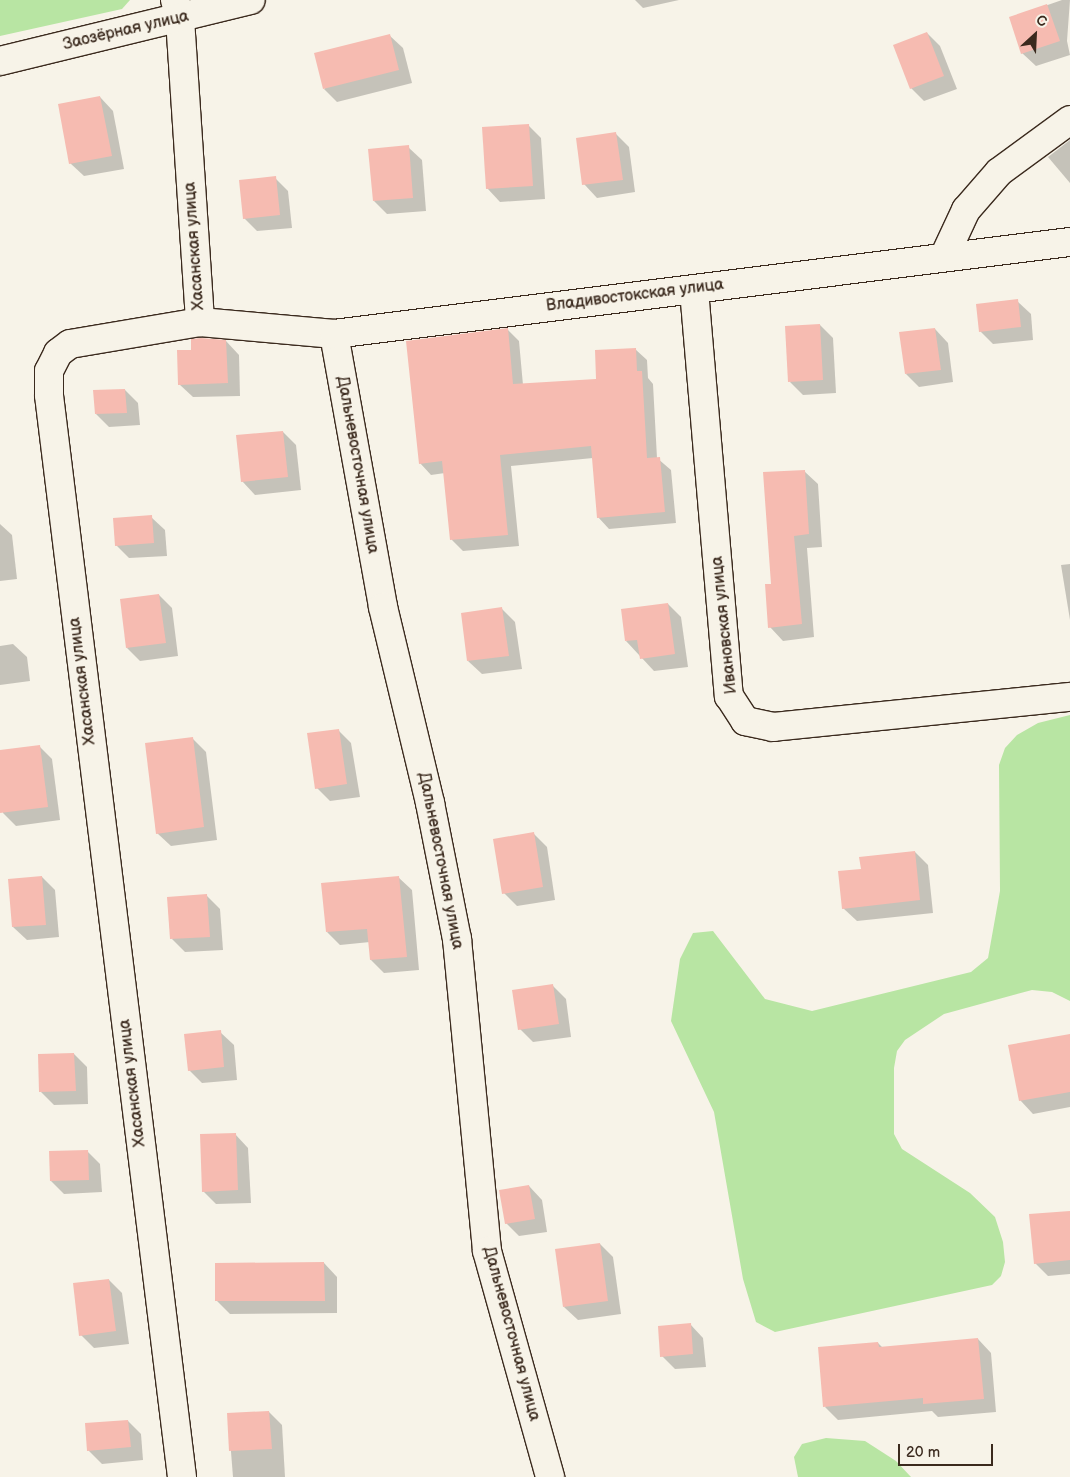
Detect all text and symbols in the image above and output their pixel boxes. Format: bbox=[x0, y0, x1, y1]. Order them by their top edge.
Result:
street label: Заозёрная улица bbox=[61, 7, 191, 55]
north arrow bbox=[1010, 10, 1060, 60]
text: С bbox=[1034, 11, 1050, 31]
street label: Хасанская улица bbox=[181, 181, 209, 311]
street label: Владивостокская улица bbox=[545, 276, 725, 316]
street label: Дальневосточная улица bbox=[332, 375, 382, 555]
street label: Ивановская улица bbox=[708, 555, 742, 695]
street label: Хасанская улица bbox=[66, 616, 100, 746]
street label: Дальневосточная улица bbox=[413, 771, 467, 951]
street label: Хасанская улица bbox=[116, 1018, 150, 1148]
street label: Дальневосточная улица bbox=[478, 1245, 544, 1423]
scale bar bbox=[900, 1434, 995, 1466]
text: 20 m bbox=[906, 1443, 940, 1462]

